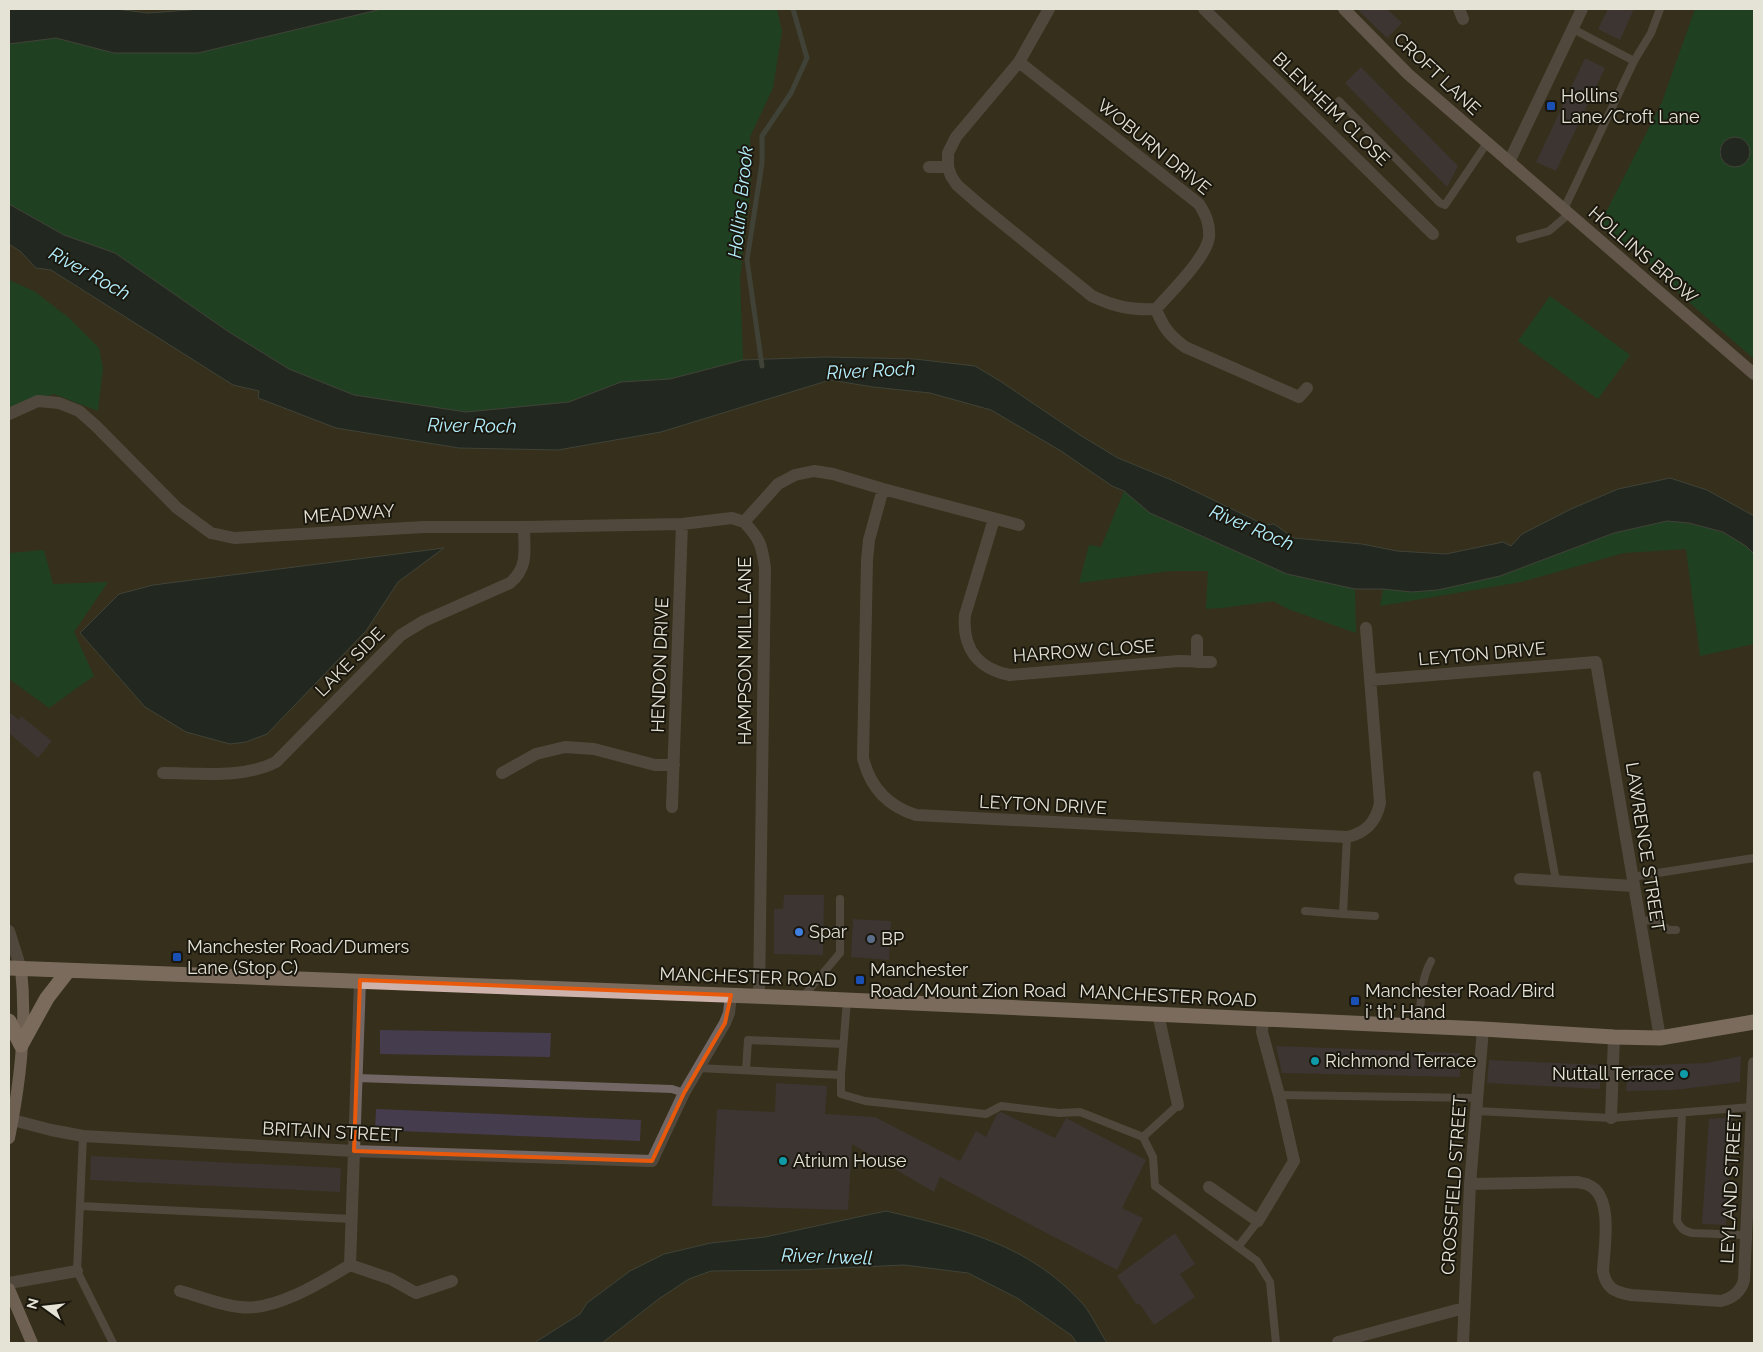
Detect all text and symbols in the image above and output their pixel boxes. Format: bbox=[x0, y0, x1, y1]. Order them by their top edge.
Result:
street label: CROFT LANE bbox=[1390, 28, 1485, 119]
street label: BLENHEIM CLOSE bbox=[1269, 48, 1394, 170]
place label: Hollins Lane/Croft Lane bbox=[1561, 85, 1700, 127]
street label: WOBURN DRIVE bbox=[1093, 94, 1215, 199]
marker: Hollins Lane/Croft Lane bbox=[1545, 100, 1557, 112]
water label: Hollins Brook bbox=[723, 145, 757, 259]
street label: HOLLINS BROW bbox=[1585, 202, 1702, 308]
water label: River Roch bbox=[46, 242, 134, 304]
water label: River Roch bbox=[826, 357, 916, 383]
water label: River Roch bbox=[427, 413, 517, 437]
water label: River Roch bbox=[1207, 499, 1297, 555]
street label: MEADWAY bbox=[303, 500, 396, 527]
street label: HAMPSON MILL LANE bbox=[734, 557, 755, 745]
street label: HENDON DRIVE bbox=[647, 597, 672, 733]
street label: LAKE SIDE bbox=[311, 623, 389, 701]
street label: HARROW CLOSE bbox=[1012, 635, 1156, 666]
street label: LEYTON DRIVE bbox=[1417, 637, 1547, 670]
street label: LAWRENCE STREET bbox=[1622, 761, 1669, 933]
street label: LEYTON DRIVE bbox=[979, 791, 1108, 818]
place label: Spar bbox=[809, 921, 848, 942]
marker: Spar bbox=[793, 926, 805, 938]
place label: BP bbox=[881, 928, 904, 949]
marker: BP bbox=[865, 933, 877, 945]
place label: Manchester Road/Dumers Lane (Stop C) bbox=[187, 936, 410, 978]
marker: Manchester Road/Dumers Lane (Stop C) bbox=[171, 951, 183, 963]
place label: Manchester Road/Mount Zion Road bbox=[870, 959, 1066, 1001]
street label: MANCHESTER ROAD bbox=[659, 963, 837, 990]
marker: Manchester Road/Mount Zion Road bbox=[854, 974, 866, 986]
street label: MANCHESTER ROAD bbox=[1079, 980, 1257, 1011]
place label: Manchester Road/Bird i' th' Hand bbox=[1365, 980, 1555, 1022]
marker: Manchester Road/Bird i' th' Hand bbox=[1349, 995, 1361, 1007]
place label: Richmond Terrace bbox=[1325, 1050, 1477, 1071]
marker: Richmond Terrace bbox=[1309, 1055, 1321, 1067]
place label: Nuttall Terrace bbox=[1552, 1063, 1674, 1084]
marker: Nuttall Terrace bbox=[1678, 1068, 1690, 1080]
street label: CROSSFIELD STREET bbox=[1437, 1094, 1470, 1275]
street label: LEYLAND STREET bbox=[1716, 1110, 1745, 1264]
street label: BRITAIN STREET bbox=[262, 1117, 402, 1146]
place label: Atrium House bbox=[793, 1150, 907, 1171]
marker: Atrium House bbox=[777, 1155, 789, 1167]
water label: River Irwell bbox=[781, 1243, 873, 1269]
north arrow bbox=[20, 1282, 70, 1332]
text: N bbox=[23, 1296, 42, 1311]

